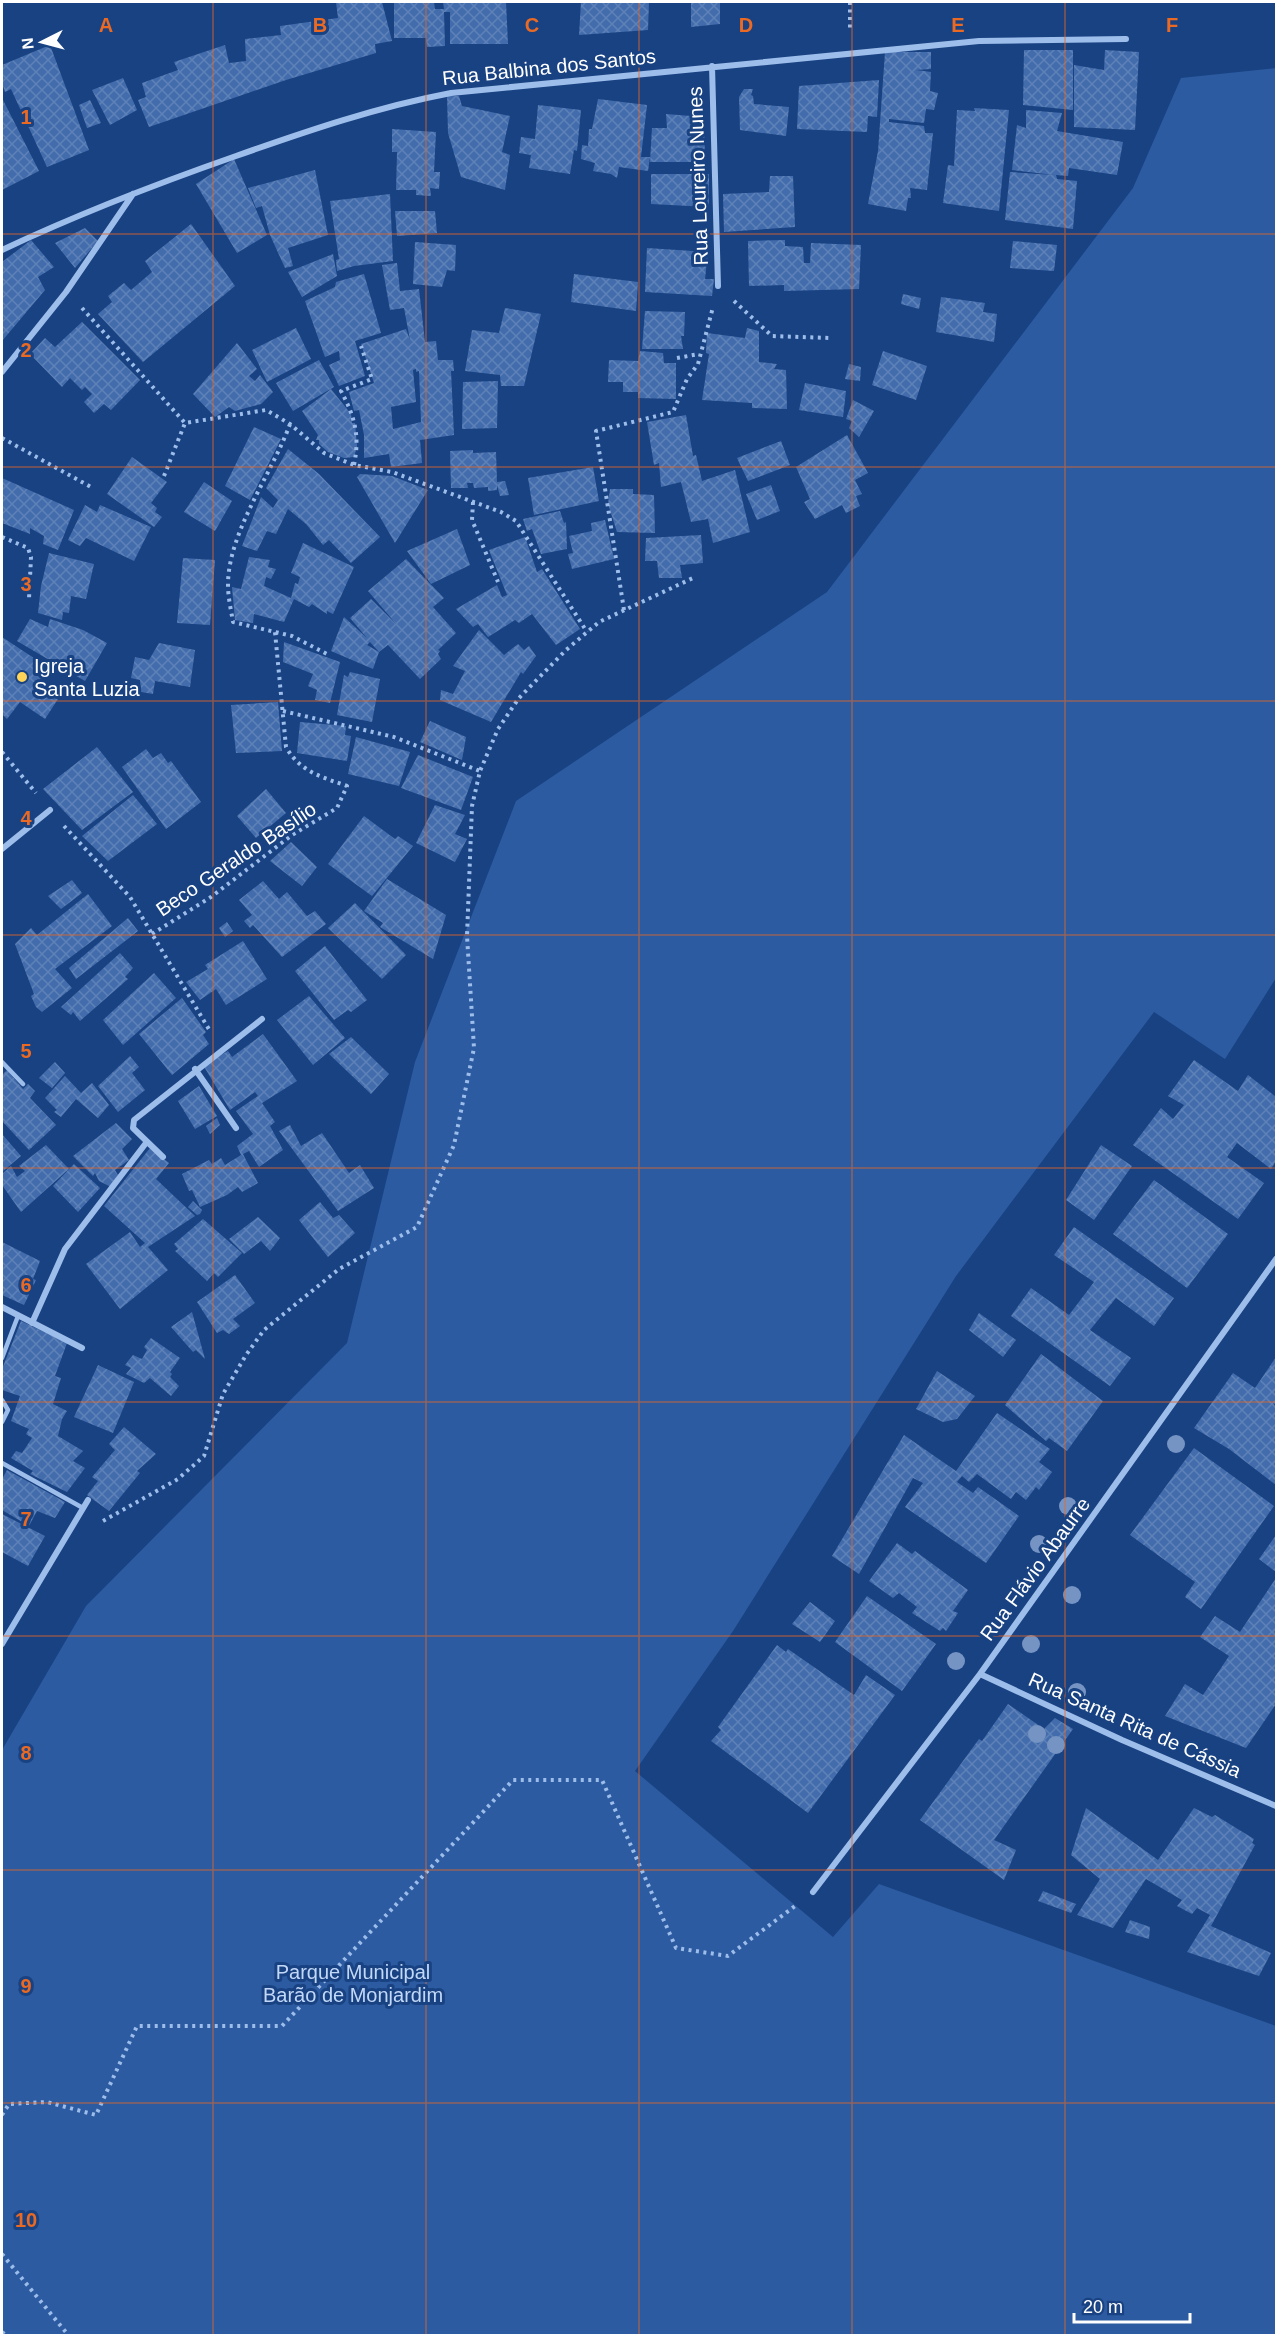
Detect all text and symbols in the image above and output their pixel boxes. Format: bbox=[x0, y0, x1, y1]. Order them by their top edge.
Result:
north arrow bbox=[12, 12, 72, 72]
text: A bbox=[99, 14, 113, 36]
text: B bbox=[313, 14, 327, 36]
text: C bbox=[525, 14, 539, 36]
text: D bbox=[739, 14, 753, 36]
text: E bbox=[951, 14, 965, 36]
text: F bbox=[1166, 14, 1178, 36]
text: N bbox=[19, 37, 37, 50]
street label: Rua Balbina dos Santos bbox=[441, 45, 657, 89]
street label: Rua Loureiro Nunes bbox=[684, 86, 712, 266]
text: 1 bbox=[20, 106, 32, 128]
text: 2 bbox=[20, 339, 32, 361]
text: 3 bbox=[20, 573, 32, 595]
place label: Igreja Santa Luzia bbox=[34, 655, 141, 700]
marker: Igreja Santa Luzia bbox=[15, 670, 29, 684]
street label: Beco Geraldo Basílio bbox=[152, 797, 320, 921]
text: 4 bbox=[20, 807, 32, 829]
text: 5 bbox=[20, 1040, 32, 1062]
text: 6 bbox=[20, 1274, 32, 1296]
street label: Rua Flávio Abaurre bbox=[976, 1493, 1094, 1645]
text: 7 bbox=[20, 1508, 32, 1530]
street label: Rua Santa Rita de Cássia bbox=[1025, 1668, 1245, 1782]
text: 8 bbox=[20, 1742, 32, 1764]
park label: Parque Municipal Barão de Monjardim bbox=[263, 1961, 443, 2006]
text: 9 bbox=[20, 1975, 32, 1997]
text: 10 bbox=[15, 2209, 37, 2231]
scale bar bbox=[1074, 2286, 1190, 2324]
text: 20 m bbox=[1083, 2297, 1123, 2317]

